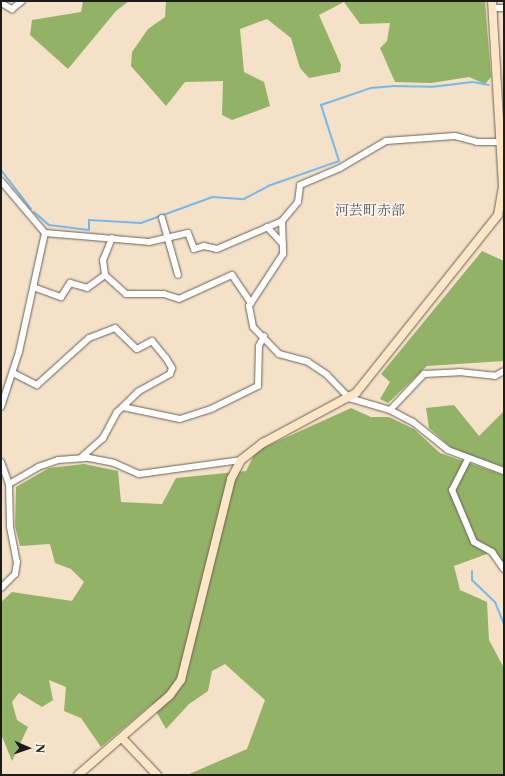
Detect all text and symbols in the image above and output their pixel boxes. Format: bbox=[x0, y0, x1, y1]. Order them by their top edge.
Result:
district label: 河芸町赤部 bbox=[335, 202, 405, 218]
north arrow bbox=[8, 728, 48, 768]
text: N bbox=[33, 743, 47, 753]

